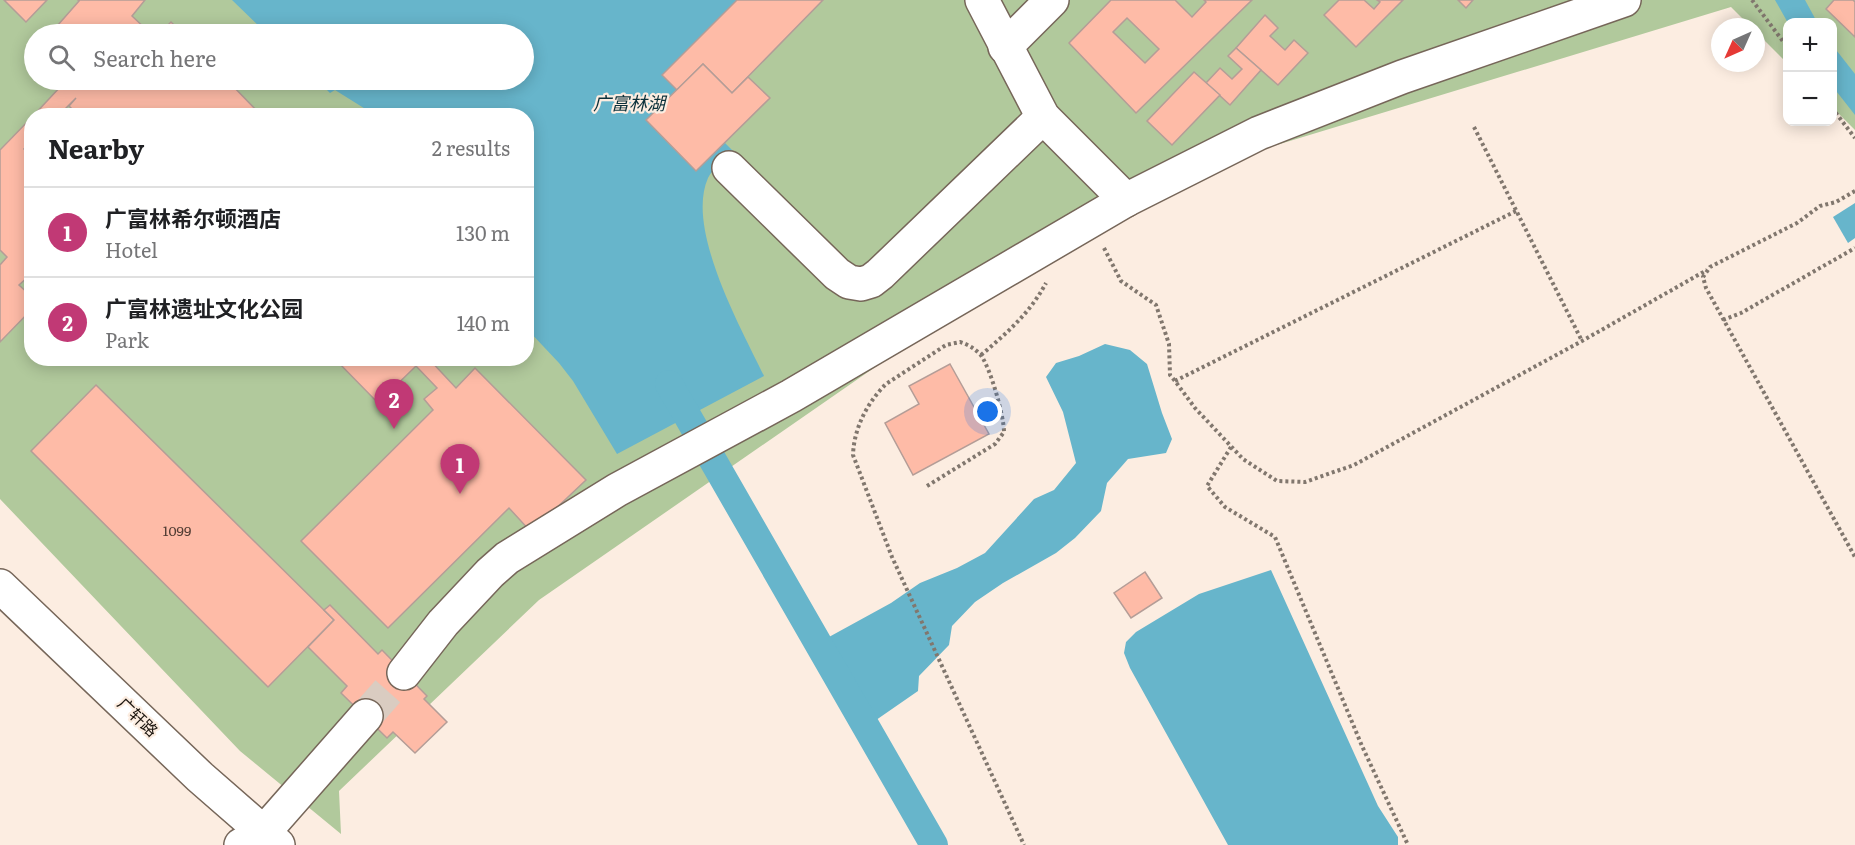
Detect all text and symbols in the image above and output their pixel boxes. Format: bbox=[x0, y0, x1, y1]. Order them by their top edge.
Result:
north arrow bbox=[1711, 18, 1765, 72]
map controls bbox=[1783, 18, 1837, 126]
button: + bbox=[1783, 18, 1837, 72]
search box bbox=[24, 24, 534, 90]
icon: search bbox=[45, 41, 78, 74]
text: Search here bbox=[93, 41, 216, 74]
button: − bbox=[1783, 72, 1837, 126]
water label: 广富林湖 bbox=[593, 89, 668, 116]
text: Nearby bbox=[48, 128, 144, 167]
text: 2 results bbox=[432, 132, 510, 162]
text: 广富林希尔顿酒店 bbox=[105, 201, 281, 234]
text: 1 bbox=[63, 217, 72, 247]
text: 130 m bbox=[456, 217, 510, 247]
text: Hotel bbox=[105, 234, 158, 264]
text: 广富林遗址文化公园 bbox=[105, 291, 303, 324]
text: 2 bbox=[62, 307, 73, 337]
text: 140 m bbox=[457, 307, 510, 337]
text: Park bbox=[105, 324, 149, 354]
pin: 2 bbox=[374, 380, 414, 429]
your location bbox=[973, 397, 1002, 426]
pin: 1 bbox=[440, 444, 480, 494]
house number: 1099 bbox=[163, 520, 191, 540]
street label: 广轩路 bbox=[113, 691, 164, 742]

